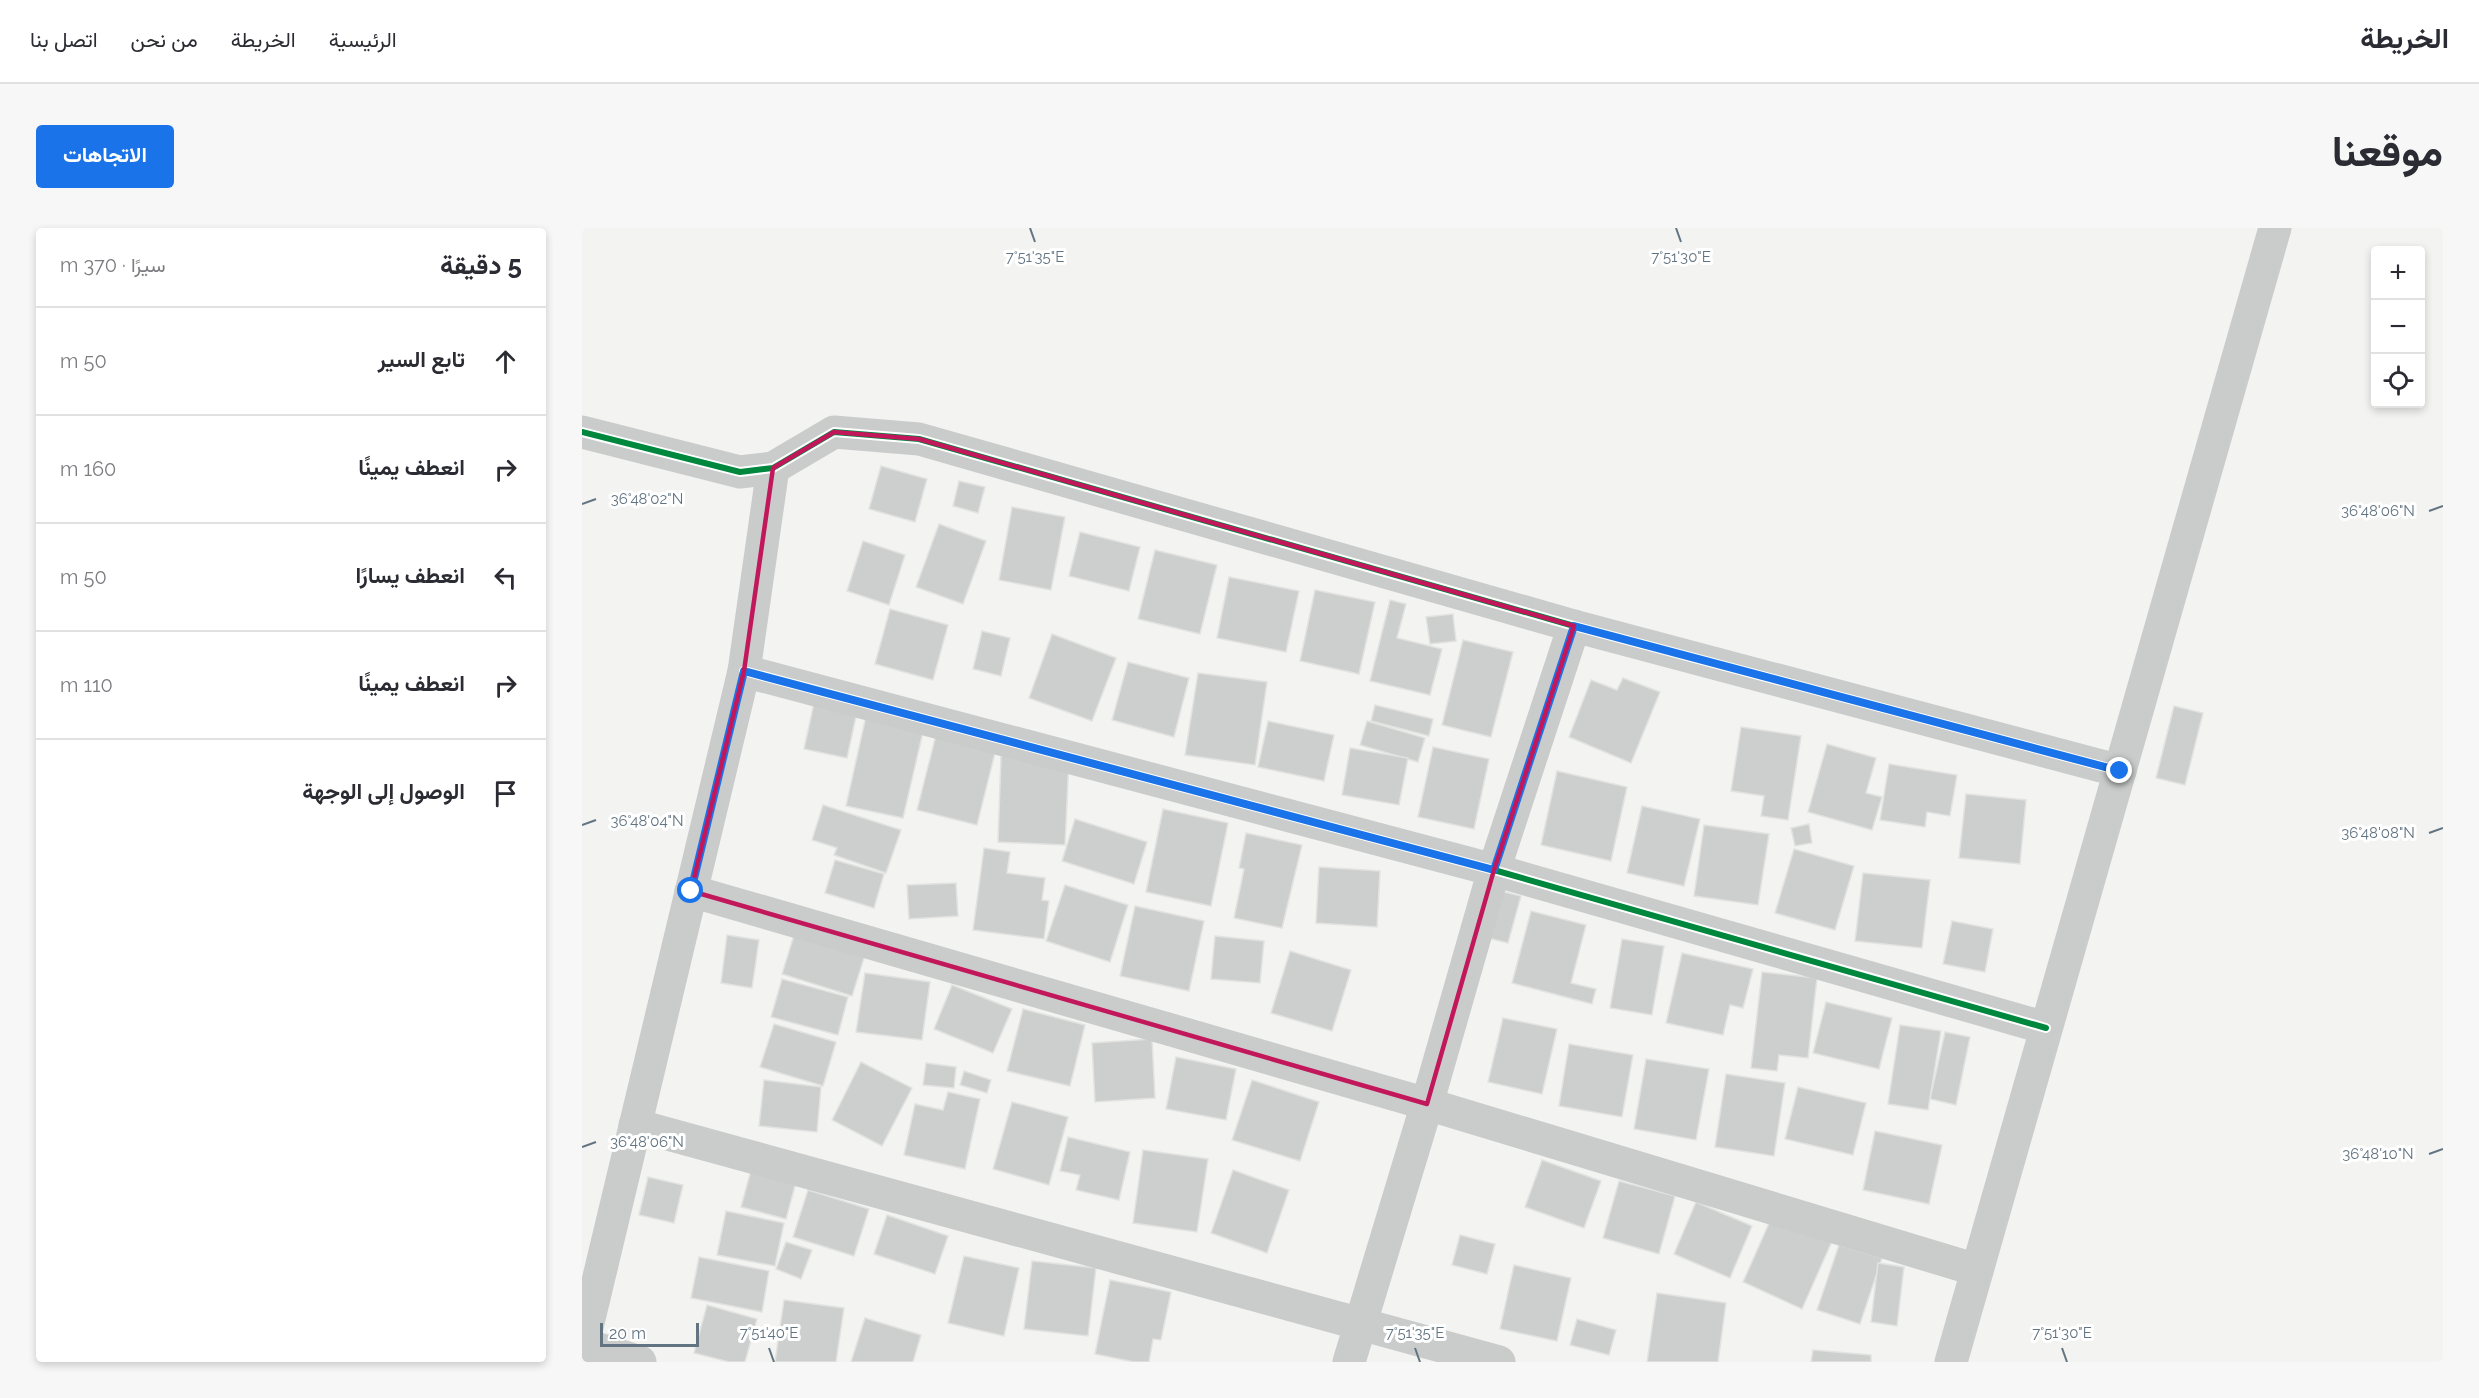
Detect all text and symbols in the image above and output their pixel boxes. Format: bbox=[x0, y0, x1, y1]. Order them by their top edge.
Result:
text: الخريطة bbox=[2360, 22, 2449, 55]
text: اتصل بنا bbox=[30, 27, 98, 52]
text: من نحن bbox=[131, 27, 198, 52]
text: الخريطة bbox=[231, 27, 296, 52]
text: الرئيسية bbox=[329, 27, 397, 52]
button: الاتجاهات bbox=[36, 125, 174, 188]
text: موقعنا bbox=[2332, 127, 2443, 176]
map controls bbox=[2371, 246, 2425, 408]
button: + bbox=[2371, 246, 2425, 300]
text: 7°51'35"E bbox=[1006, 248, 1064, 266]
text: 7°51'30"E bbox=[1651, 248, 1711, 266]
text: 5 دقيقة bbox=[440, 250, 522, 280]
text: سيرًا · 370 m bbox=[60, 253, 166, 277]
button: − bbox=[2371, 300, 2425, 354]
icon: ahead bbox=[489, 345, 522, 378]
text: تابع السير bbox=[378, 346, 465, 372]
text: 50 m bbox=[60, 349, 107, 373]
button: locate bbox=[2371, 354, 2425, 408]
icon: right bbox=[489, 453, 522, 486]
text: انعطف يمينًا bbox=[358, 454, 465, 480]
text: 160 m bbox=[60, 457, 116, 481]
text: 36°48'02"N bbox=[611, 490, 683, 508]
text: 36°48'06"N bbox=[2341, 502, 2415, 520]
icon: left bbox=[489, 561, 522, 594]
text: انعطف يسارًا bbox=[356, 562, 465, 588]
text: 50 m bbox=[60, 565, 107, 589]
icon: right bbox=[489, 669, 522, 702]
text: انعطف يمينًا bbox=[358, 670, 465, 696]
text: 110 m bbox=[60, 673, 113, 697]
route end bbox=[2106, 757, 2132, 783]
icon: arrive bbox=[489, 777, 522, 810]
text: الوصول إلى الوجهة bbox=[302, 778, 465, 804]
text: 36°48'04"N bbox=[611, 812, 684, 830]
text: 36°48'08"N bbox=[2341, 824, 2415, 842]
route start bbox=[677, 877, 703, 903]
text: 36°48'06"N bbox=[610, 1133, 684, 1151]
text: 36°48'10"N bbox=[2342, 1145, 2414, 1163]
scale bar bbox=[600, 1320, 699, 1348]
text: 20 m bbox=[609, 1324, 646, 1343]
text: 7°51'40"E bbox=[740, 1324, 798, 1342]
text: 7°51'35"E bbox=[1386, 1324, 1444, 1342]
text: 7°51'30"E bbox=[2032, 1324, 2092, 1342]

